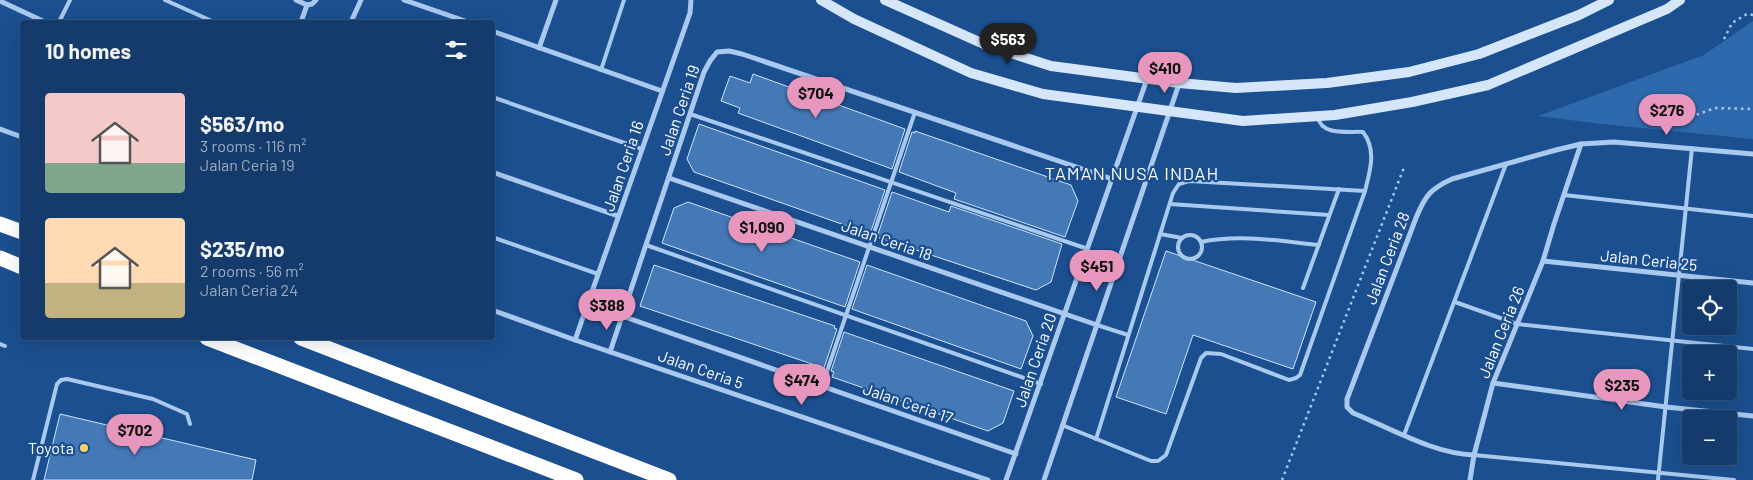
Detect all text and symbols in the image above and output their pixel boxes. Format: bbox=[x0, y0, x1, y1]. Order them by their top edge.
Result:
pin: $563 bbox=[978, 22, 1038, 65]
text: $563 bbox=[990, 29, 1026, 48]
icon: filters bbox=[442, 36, 470, 64]
text: 10 homes bbox=[45, 38, 131, 63]
pin: $410 bbox=[1135, 52, 1195, 94]
text: $410 bbox=[1149, 58, 1181, 77]
street label: Jalan Ceria 19 bbox=[654, 62, 703, 158]
pin: $704 bbox=[786, 76, 846, 119]
text: $704 bbox=[798, 83, 834, 102]
pin: $276 bbox=[1637, 94, 1697, 136]
text: $276 bbox=[1650, 100, 1684, 119]
text: $563/mo bbox=[200, 111, 284, 136]
icon: home bbox=[85, 113, 145, 173]
street label: Jalan Ceria 16 bbox=[598, 118, 647, 214]
text: 3 rooms · 116 m² bbox=[200, 136, 306, 155]
text: Jalan Ceria 19 bbox=[200, 155, 295, 174]
district label: TAMAN NUSA INDAH bbox=[1045, 162, 1219, 184]
street label: Jalan Ceria 28 bbox=[1360, 209, 1413, 307]
pin: $1,090 bbox=[721, 210, 803, 253]
street label: Jalan Ceria 18 bbox=[839, 215, 935, 264]
text: $1,090 bbox=[739, 217, 785, 236]
text: $235/mo bbox=[200, 236, 285, 261]
icon: home bbox=[85, 238, 145, 298]
street label: Jalan Ceria 25 bbox=[1600, 245, 1698, 274]
pin: $451 bbox=[1067, 250, 1127, 292]
text: $451 bbox=[1081, 256, 1113, 275]
text: 2 rooms · 56 m² bbox=[200, 261, 304, 280]
text: Jalan Ceria 24 bbox=[200, 280, 298, 299]
map controls bbox=[1682, 280, 1737, 465]
button: locate bbox=[1682, 280, 1737, 335]
street label: Jalan Ceria 26 bbox=[1473, 283, 1528, 381]
pin: $388 bbox=[577, 288, 637, 331]
text: $388 bbox=[589, 295, 625, 314]
street label: Jalan Ceria 20 bbox=[1010, 310, 1059, 409]
street label: Jalan Ceria 5 bbox=[656, 345, 746, 392]
button: + bbox=[1682, 345, 1737, 400]
pin: $474 bbox=[772, 364, 832, 406]
pin: $235 bbox=[1592, 368, 1652, 411]
text: $474 bbox=[784, 370, 820, 389]
text: $235 bbox=[1604, 375, 1640, 394]
street label: Jalan Ceria 17 bbox=[861, 378, 956, 427]
button: − bbox=[1682, 410, 1737, 465]
pin: $702 bbox=[105, 414, 165, 456]
text: $702 bbox=[117, 420, 153, 439]
place label: Toyota bbox=[28, 438, 74, 457]
marker: Toyota bbox=[78, 442, 90, 454]

